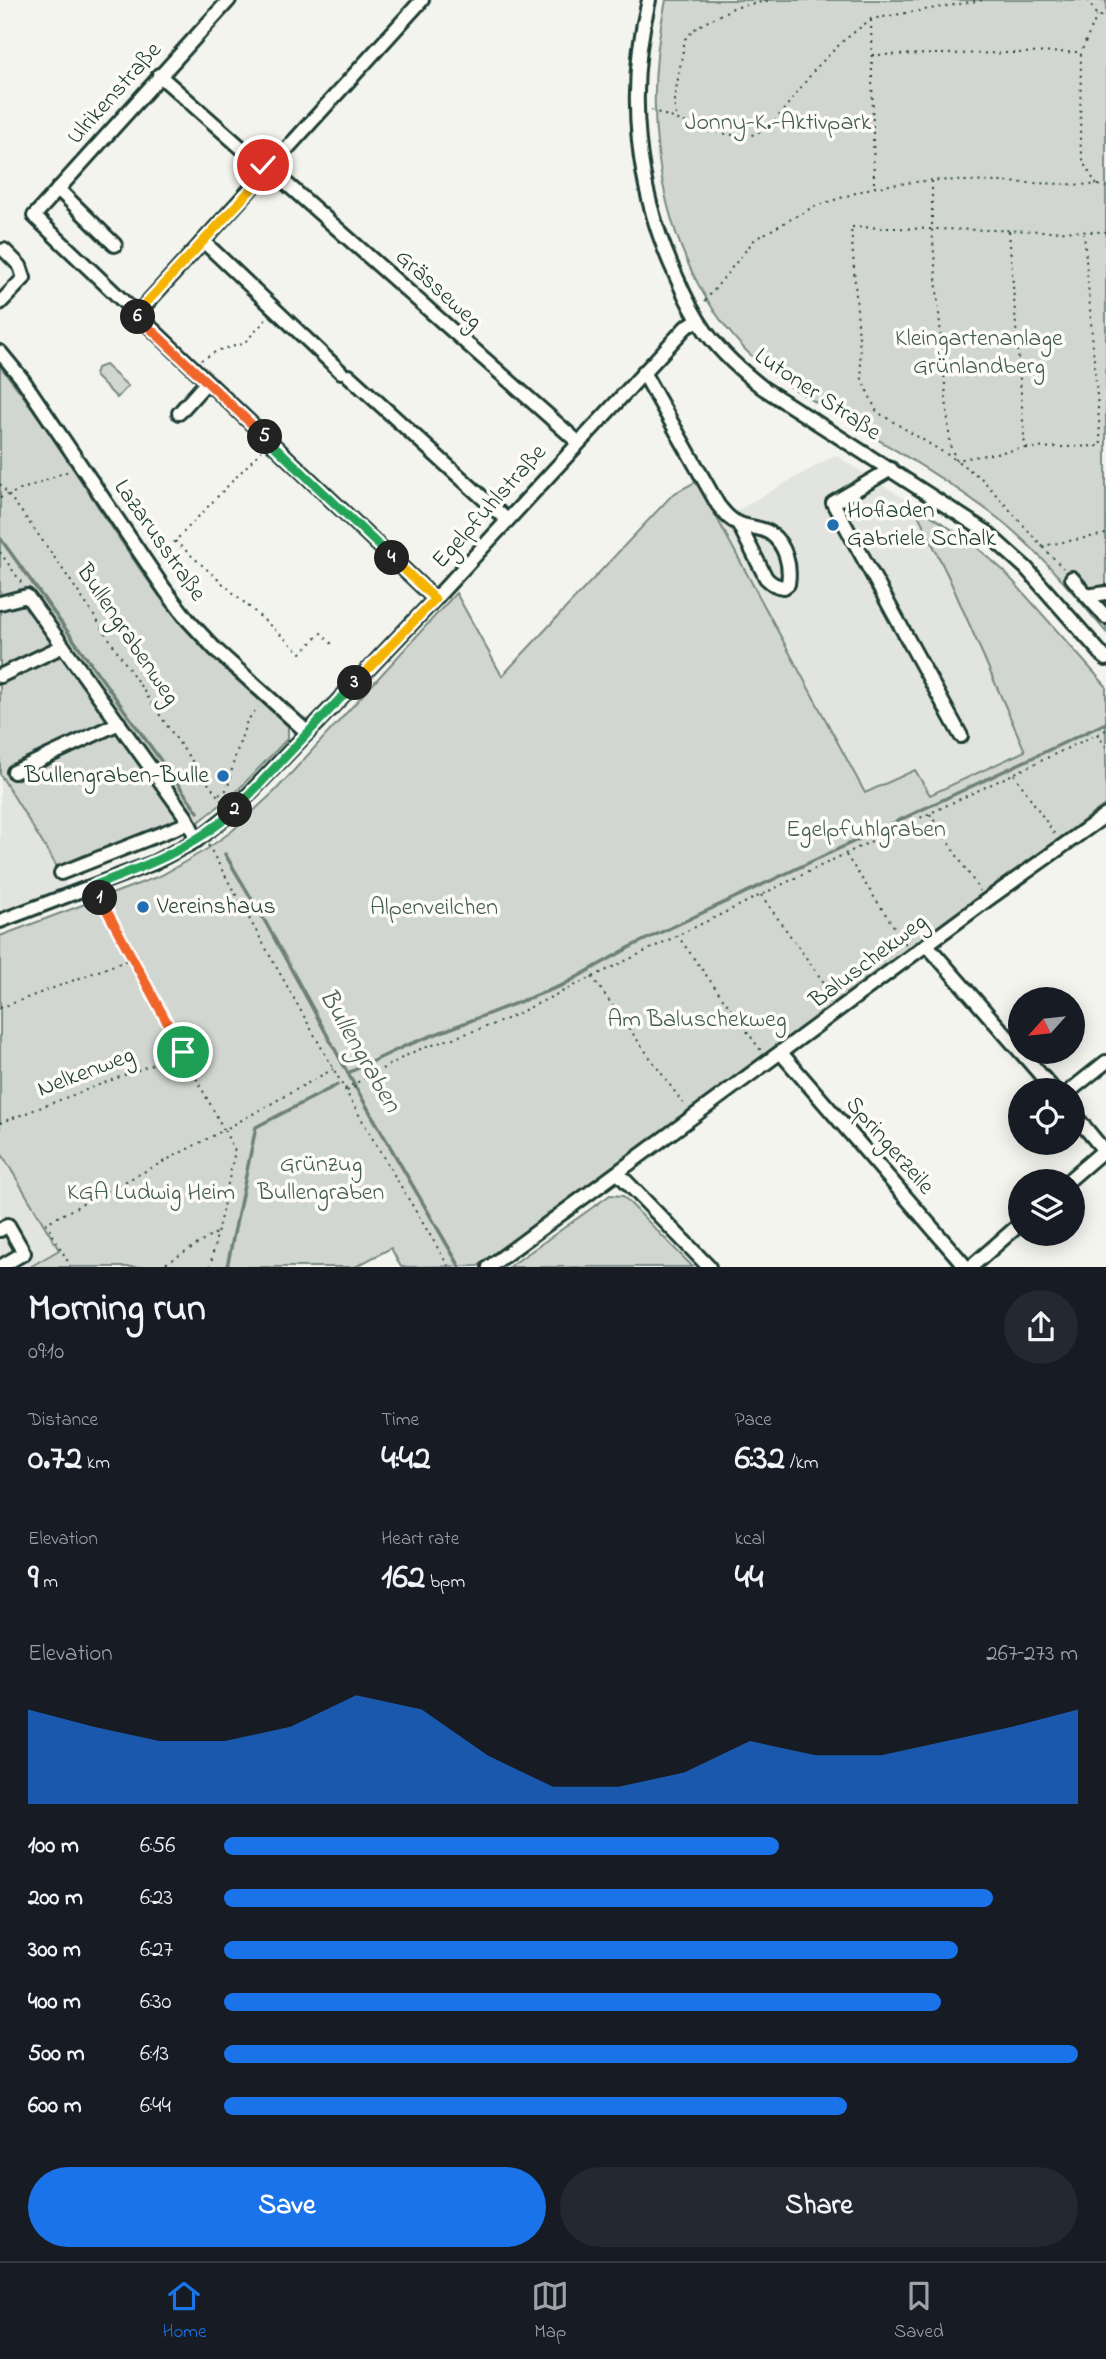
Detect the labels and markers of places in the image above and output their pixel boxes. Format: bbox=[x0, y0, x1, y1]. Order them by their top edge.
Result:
pin bbox=[233, 135, 293, 195]
pin: 6 bbox=[120, 300, 156, 334]
pin: 5 bbox=[247, 420, 282, 454]
place label: Hofladen Gabriele Schalk bbox=[847, 494, 996, 557]
marker: Hofladen Gabriele Schalk bbox=[825, 517, 841, 533]
pin: 4 bbox=[374, 540, 410, 576]
pin: 3 bbox=[338, 666, 372, 700]
place label: Bullengraben-Bulle bbox=[23, 759, 209, 794]
marker: Bullengraben-Bulle bbox=[215, 768, 231, 784]
pin: 2 bbox=[218, 792, 252, 828]
pin: 1 bbox=[82, 880, 118, 916]
place label: Vereinshaus bbox=[156, 890, 276, 925]
marker: Vereinshaus bbox=[135, 899, 151, 915]
pin bbox=[153, 1022, 213, 1082]

